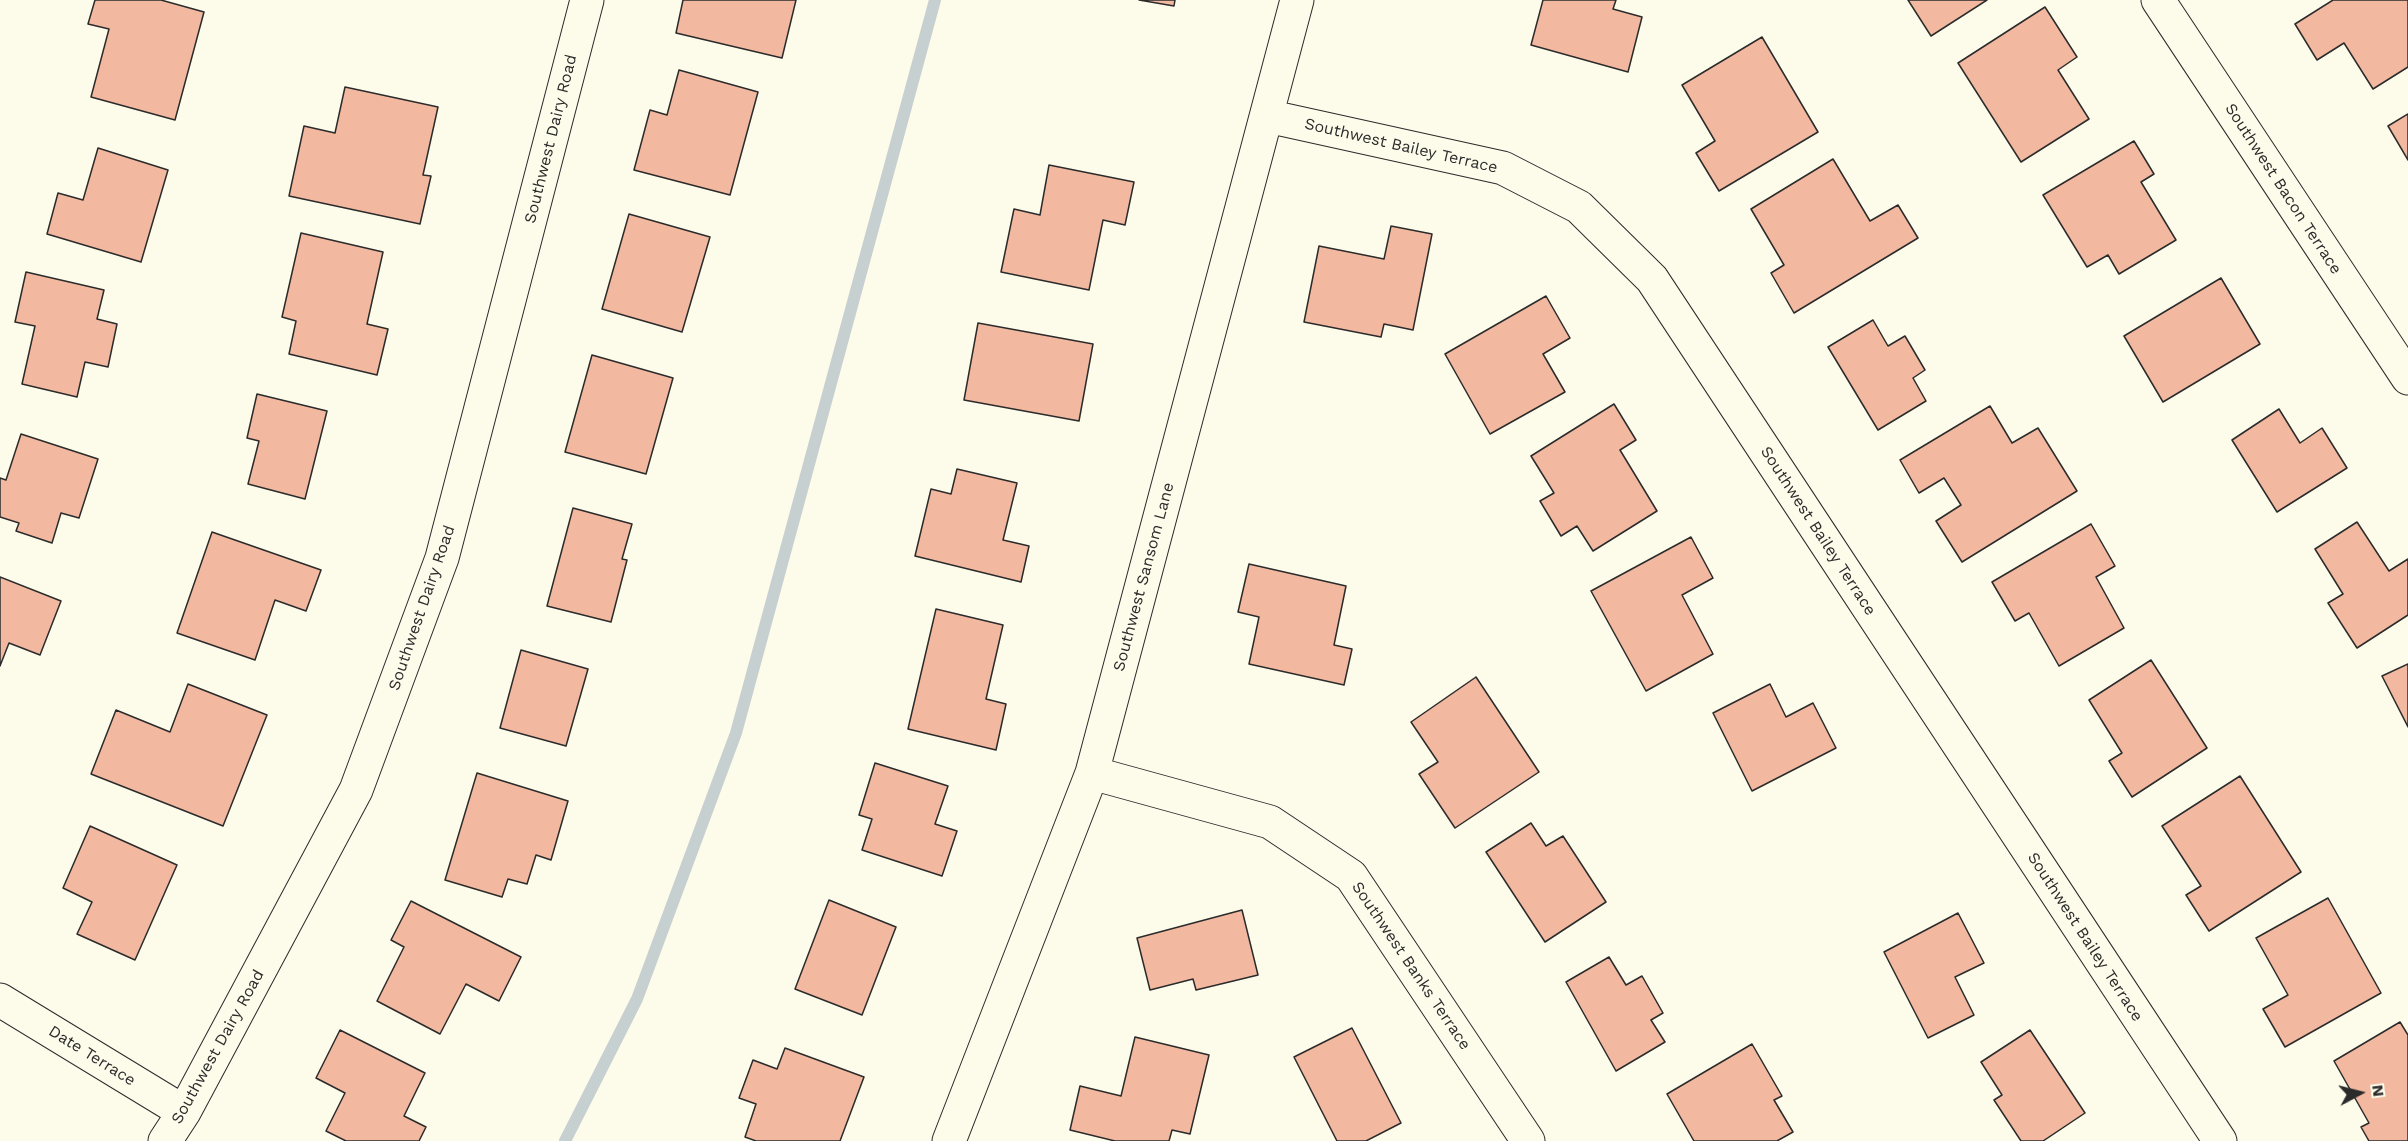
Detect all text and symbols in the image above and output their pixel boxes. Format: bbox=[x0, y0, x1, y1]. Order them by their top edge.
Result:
street label: Southwest Dairy Road bbox=[521, 53, 581, 225]
street label: Southwest Bacon Terrace bbox=[2221, 100, 2345, 278]
street label: Southwest Bailey Terrace bbox=[1303, 114, 1499, 178]
street label: Southwest Bailey Terrace bbox=[1756, 443, 1880, 619]
street label: Southwest Sansom Lane bbox=[1110, 480, 1178, 674]
street label: Southwest Dairy Road bbox=[385, 523, 459, 693]
street label: Southwest Bailey Terrace bbox=[2023, 849, 2147, 1025]
street label: Southwest Banks Terrace bbox=[1348, 878, 1474, 1054]
street label: Southwest Dairy Road bbox=[168, 967, 268, 1127]
street label: Date Terrace bbox=[45, 1022, 139, 1090]
north arrow bbox=[2330, 1063, 2390, 1123]
text: N bbox=[2368, 1084, 2389, 1098]

